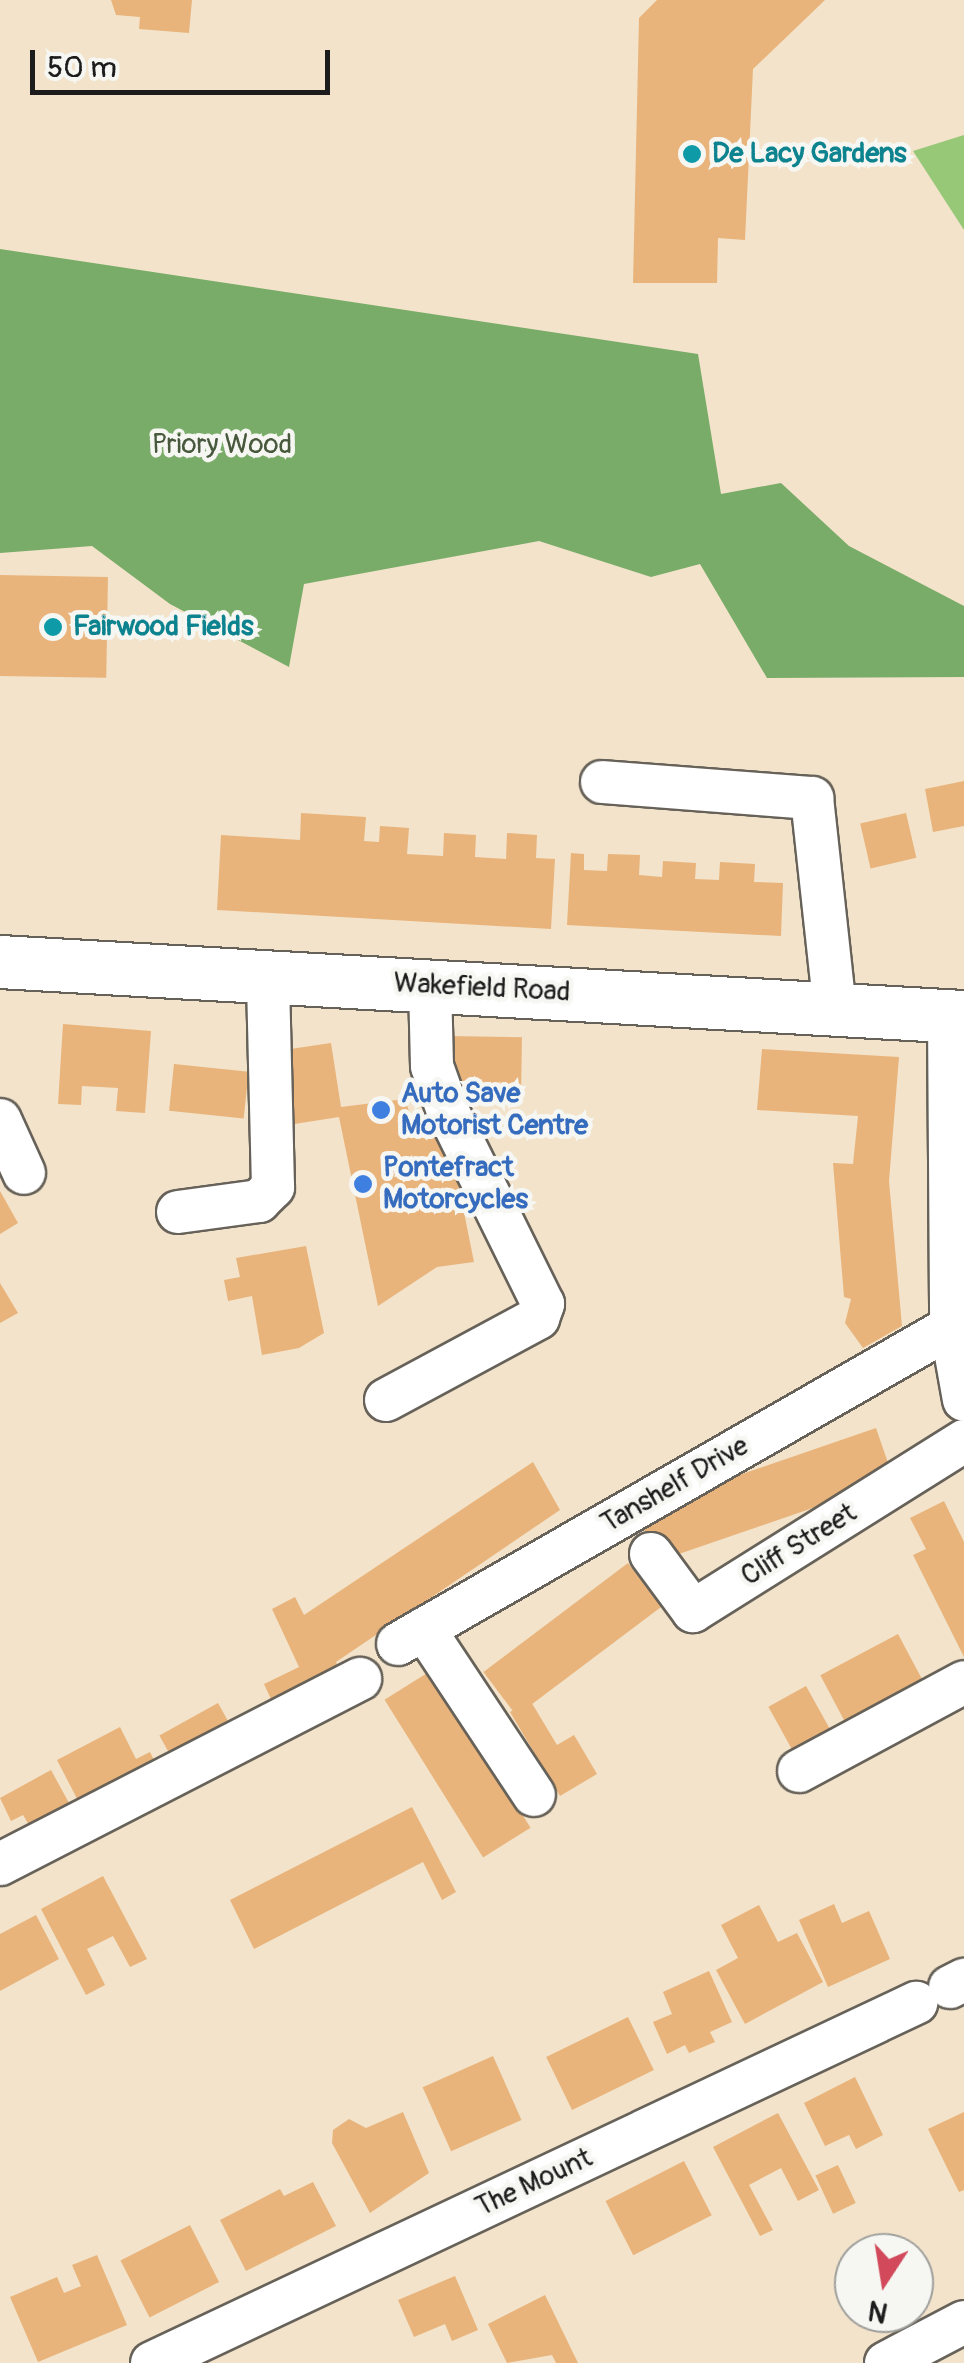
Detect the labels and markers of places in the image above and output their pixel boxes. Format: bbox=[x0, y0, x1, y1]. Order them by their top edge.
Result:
place label: De Lacy Gardens bbox=[712, 137, 907, 171]
marker: De Lacy Gardens bbox=[681, 143, 703, 165]
place label: Fairwood Fields bbox=[73, 610, 254, 644]
marker: Fairwood Fields bbox=[42, 616, 64, 638]
place label: Auto Save Motorist Centre bbox=[401, 1077, 588, 1143]
marker: Auto Save Motorist Centre bbox=[370, 1099, 392, 1121]
place label: Pontefract Motorcycles bbox=[383, 1151, 528, 1217]
marker: Pontefract Motorcycles bbox=[352, 1173, 374, 1195]

